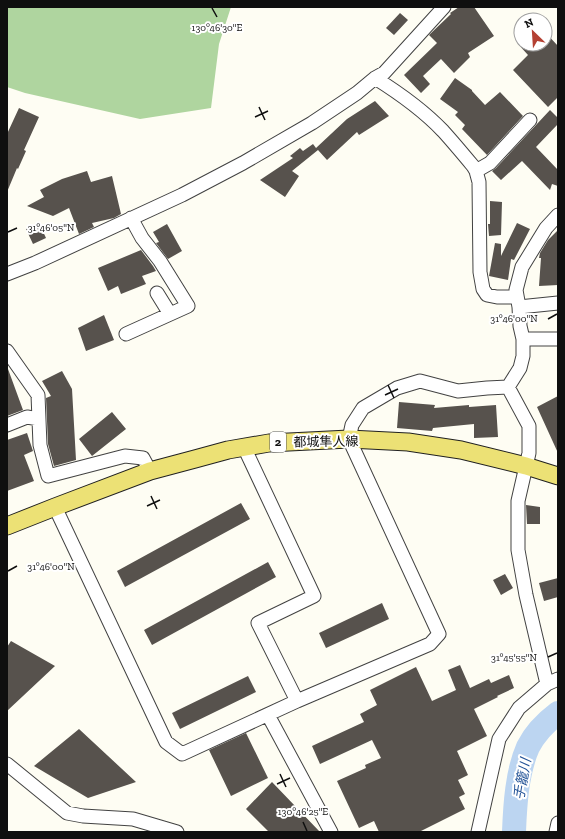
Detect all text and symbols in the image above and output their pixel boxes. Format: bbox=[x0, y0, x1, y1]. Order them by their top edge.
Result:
north arrow bbox=[513, 12, 553, 52]
text: N bbox=[522, 15, 536, 31]
text: 130°46'30"E bbox=[192, 22, 243, 34]
text: 31°46'05"N bbox=[28, 222, 75, 234]
text: 31°46'00"N bbox=[490, 313, 538, 325]
road number: 2 bbox=[270, 432, 286, 452]
street label: 都城隼人線 bbox=[293, 433, 359, 450]
text: 31°46'00"N bbox=[27, 561, 75, 573]
text: 31°45'55"N bbox=[491, 652, 538, 664]
water label: 手籠川 bbox=[510, 755, 535, 801]
text: 130°46'25"E bbox=[278, 806, 328, 818]

